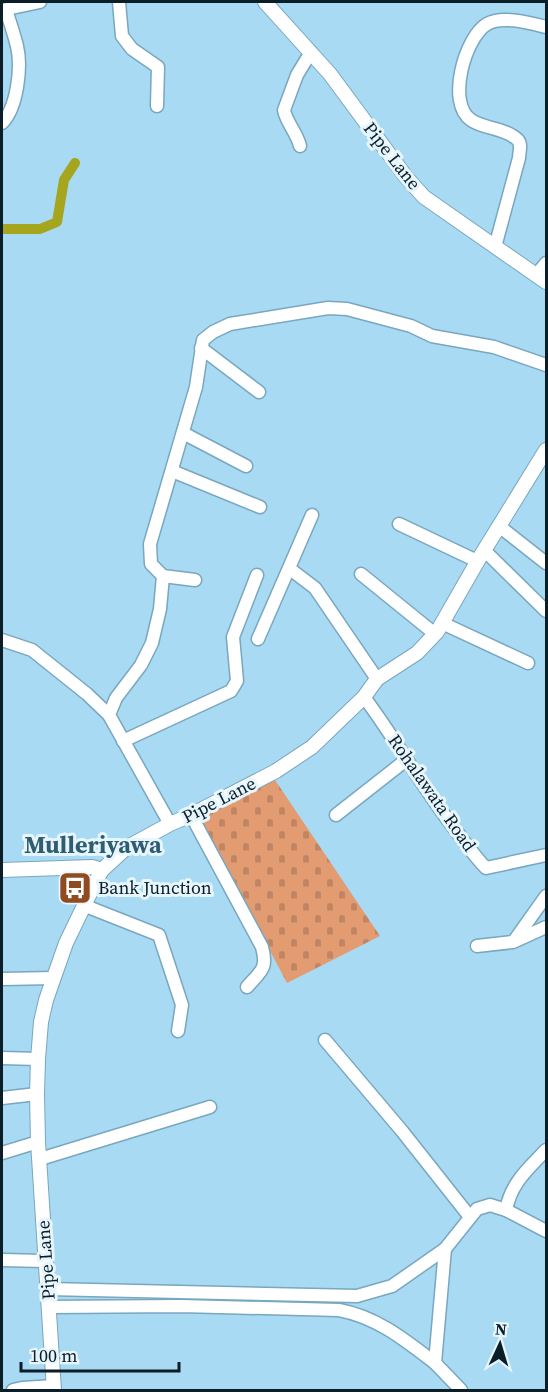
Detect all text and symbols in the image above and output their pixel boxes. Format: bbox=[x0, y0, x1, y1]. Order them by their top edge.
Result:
street label: Pipe Lane bbox=[358, 117, 427, 195]
street label: Rohalawata Road bbox=[383, 729, 482, 856]
street label: Pipe Lane bbox=[178, 770, 260, 829]
district label: Mulleriyawa bbox=[24, 828, 162, 861]
bus stop icon: Bank Junction bbox=[57, 870, 93, 906]
place label: Bank Junction bbox=[98, 875, 212, 900]
street label: Pipe Lane bbox=[30, 1219, 61, 1301]
north arrow bbox=[470, 1314, 530, 1374]
text: N bbox=[494, 1318, 508, 1340]
scale bar bbox=[21, 1335, 178, 1373]
text: 100 m bbox=[30, 1343, 77, 1368]

